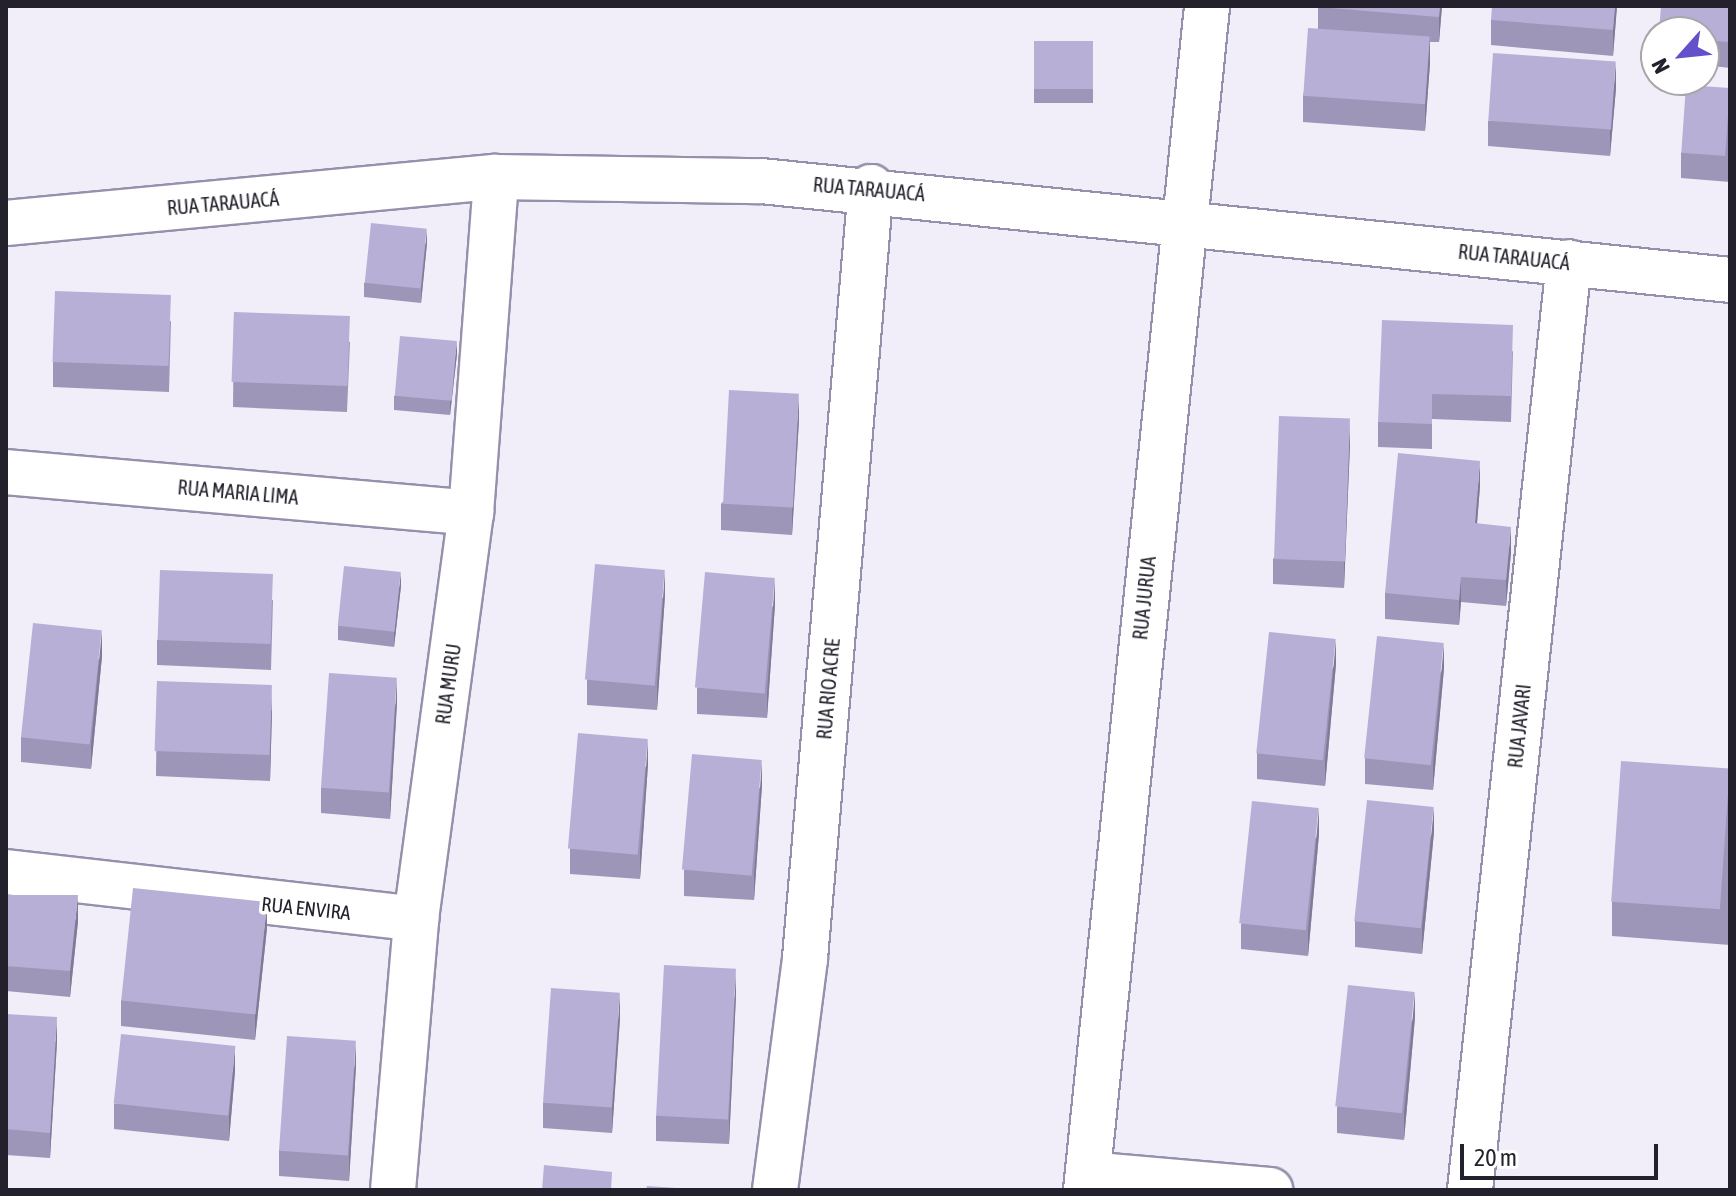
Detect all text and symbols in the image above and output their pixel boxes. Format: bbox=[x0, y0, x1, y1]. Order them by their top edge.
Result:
north arrow bbox=[1640, 16, 1720, 96]
text: N bbox=[1646, 54, 1675, 78]
street label: RUA TARAUACÁ bbox=[812, 172, 926, 206]
street label: RUA TARAUACÁ bbox=[166, 186, 280, 220]
street label: RUA TARAUACÁ bbox=[1457, 239, 1571, 275]
street label: RUA MARIA LIMA bbox=[177, 475, 299, 509]
street label: RUA JURUA bbox=[1128, 555, 1160, 641]
street label: RUA RIO ACRE bbox=[812, 638, 844, 740]
street label: RUA MURU bbox=[430, 642, 466, 726]
street label: RUA JAVARI bbox=[1503, 683, 1535, 769]
street label: RUA ENVIRA bbox=[260, 891, 352, 925]
scale bar bbox=[1464, 1128, 1662, 1178]
text: 20 m bbox=[1474, 1144, 1517, 1171]

